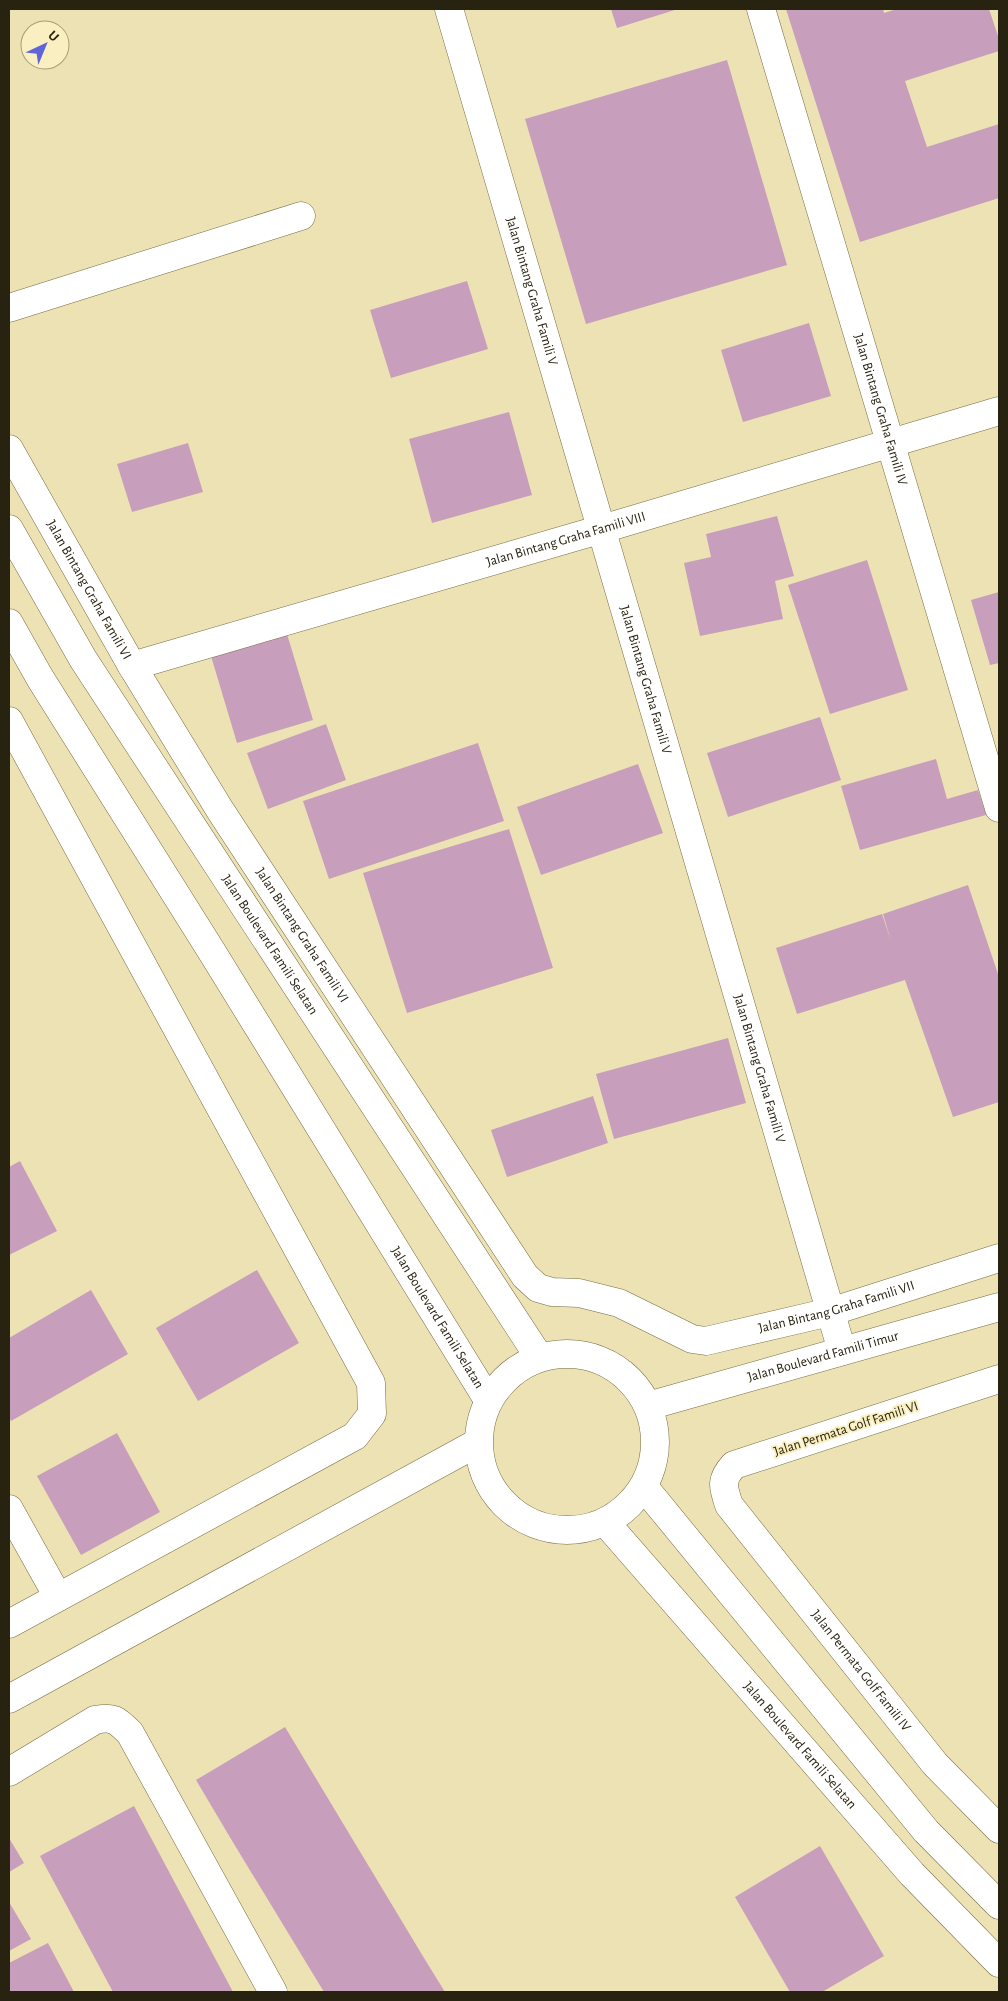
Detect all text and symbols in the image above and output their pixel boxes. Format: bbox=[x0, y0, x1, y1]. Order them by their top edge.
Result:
north arrow bbox=[20, 20, 70, 70]
text: U bbox=[45, 28, 61, 45]
street label: Jalan Bintang Graha Famili V bbox=[503, 215, 560, 367]
street label: Jalan Bintang Graha Famili IV bbox=[851, 332, 910, 487]
street label: Jalan Bintang Graha Famili VIII bbox=[485, 509, 647, 569]
street label: Jalan Bintang Graha Famili VI bbox=[44, 518, 134, 662]
street label: Jalan Bintang Graha Famili V bbox=[617, 604, 674, 756]
street label: Jalan Bintang Graha Famili VI bbox=[253, 866, 351, 1005]
street label: Jalan Boulevard Famili Selatan bbox=[219, 872, 320, 1017]
street label: Jalan Bintang Graha Famili V bbox=[731, 993, 788, 1144]
street label: Jalan Boulevard Famili Selatan bbox=[388, 1244, 486, 1391]
street label: Jalan Bintang Graha Famili VII bbox=[757, 1278, 916, 1335]
street label: Jalan Boulevard Famili Timur bbox=[746, 1329, 901, 1385]
street label: Jalan Permata Golf Famili VI bbox=[772, 1399, 920, 1459]
street label: Jalan Permata Golf Famili IV bbox=[808, 1607, 913, 1734]
street label: Jalan Boulevard Famili Selatan bbox=[741, 1679, 859, 1812]

